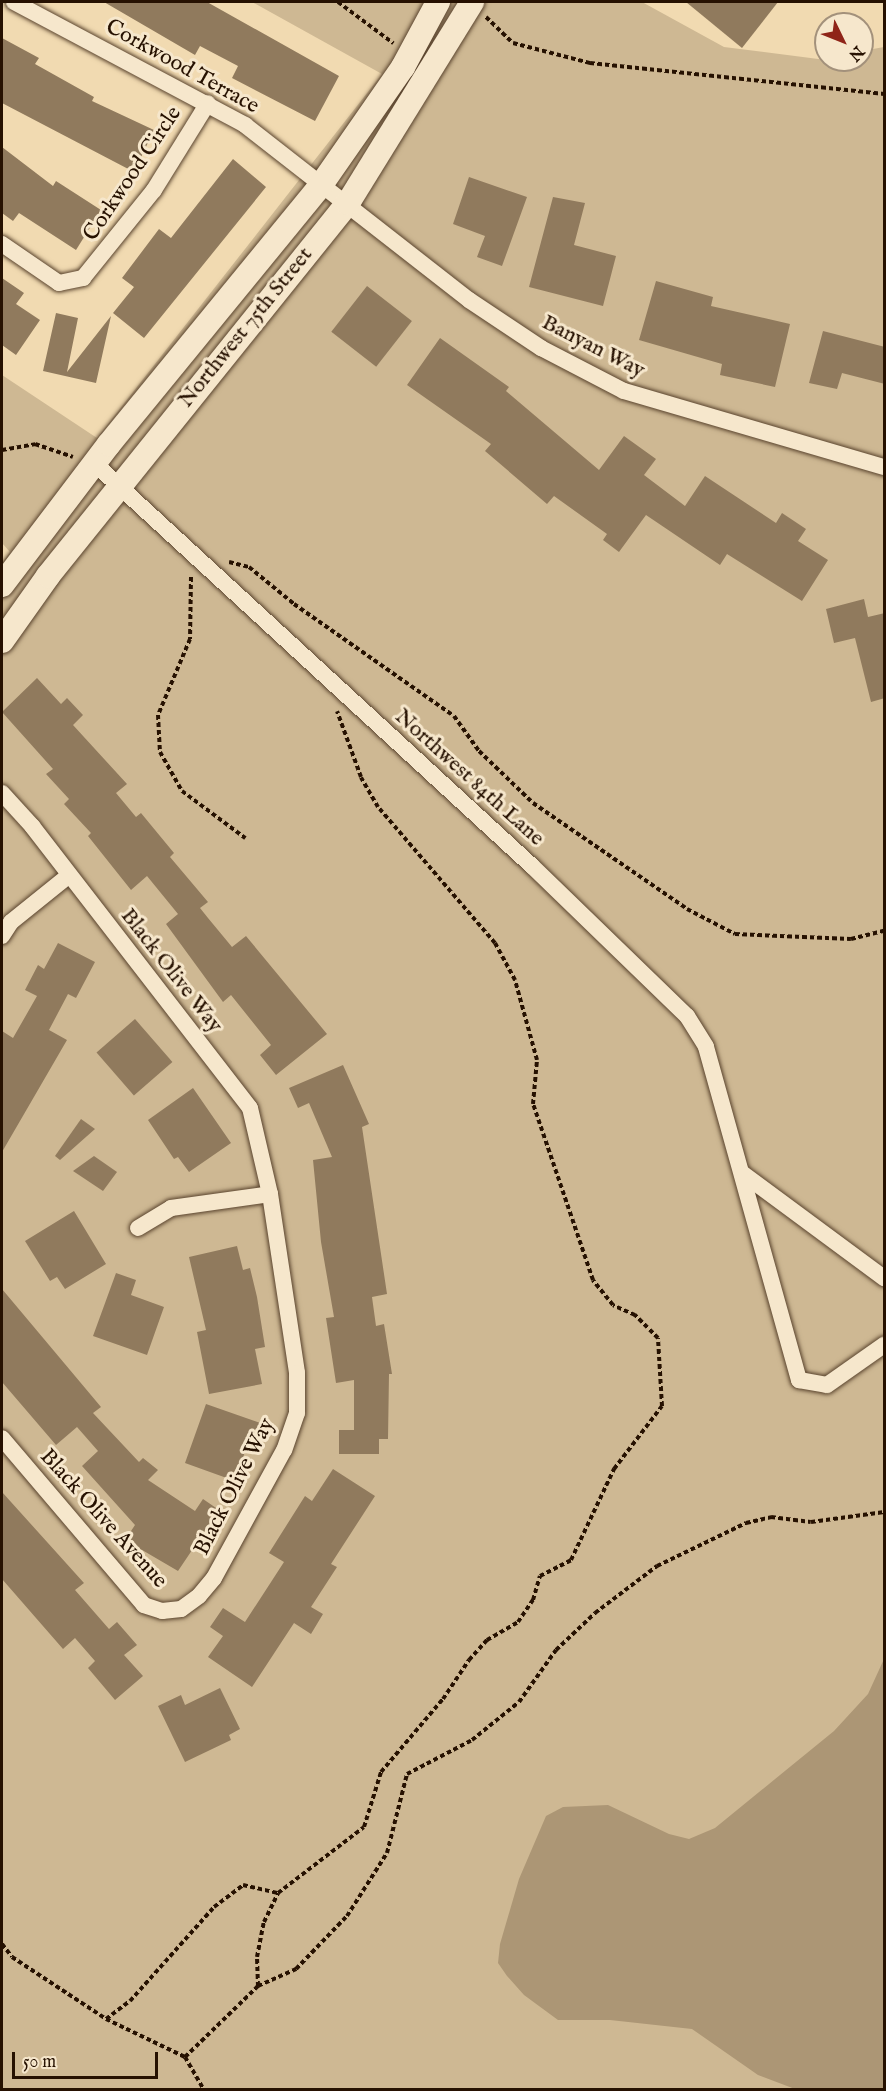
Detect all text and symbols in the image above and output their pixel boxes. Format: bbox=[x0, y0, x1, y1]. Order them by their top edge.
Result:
north arrow bbox=[814, 12, 874, 72]
street label: Corkwood Terrace bbox=[101, 14, 263, 120]
text: N bbox=[844, 41, 868, 65]
street label: Corkwood Circle bbox=[78, 102, 188, 246]
street label: Northwest 75th Street bbox=[173, 242, 319, 414]
street label: Banyan Way bbox=[537, 310, 649, 384]
street label: Northwest 84th Lane bbox=[389, 704, 549, 852]
street label: Black Olive Way bbox=[114, 904, 228, 1038]
street label: Black Olive Way bbox=[189, 1414, 281, 1560]
street label: Black Olive Avenue bbox=[34, 1444, 172, 1594]
scale bar bbox=[15, 2040, 160, 2078]
text: 50 m bbox=[23, 2051, 56, 2074]

